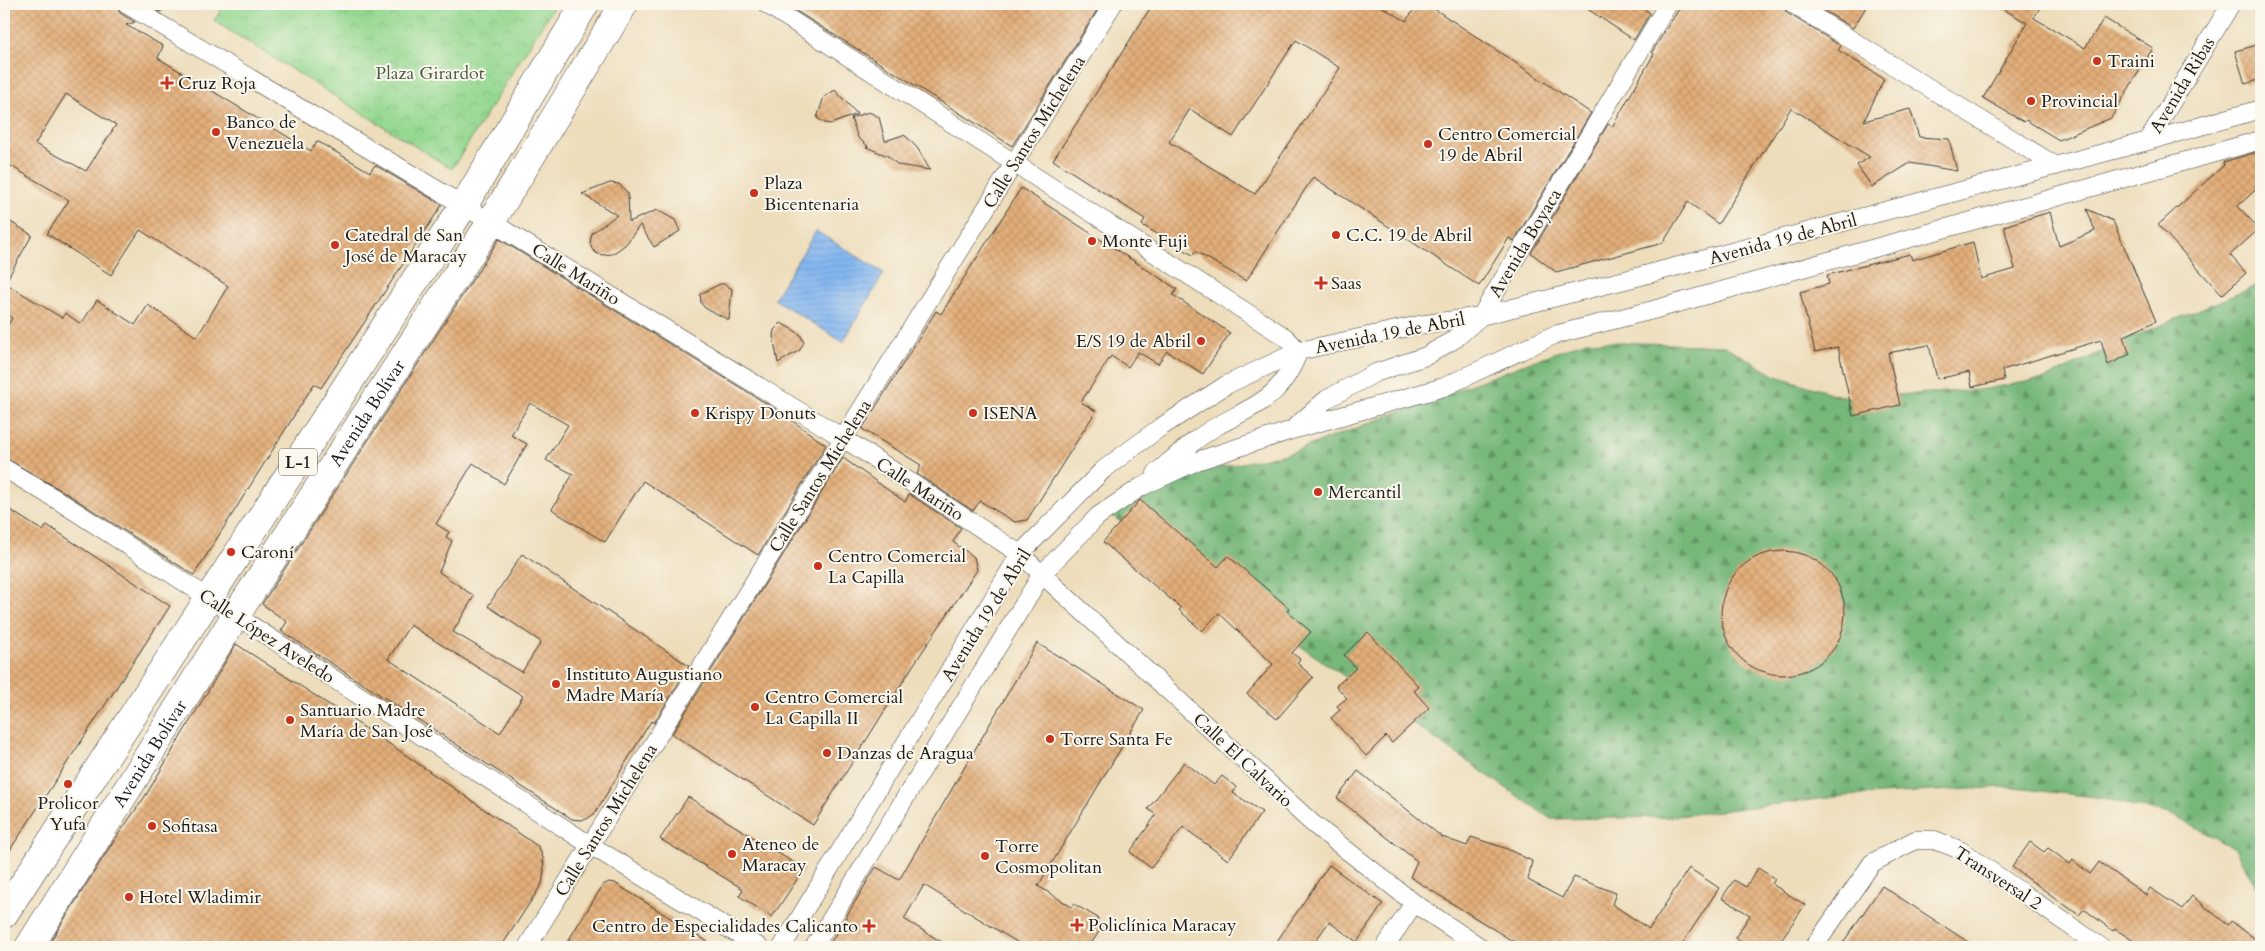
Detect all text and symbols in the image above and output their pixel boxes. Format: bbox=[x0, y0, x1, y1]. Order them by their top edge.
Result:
street label: Avenida Ribas bbox=[2144, 32, 2221, 138]
place label: Traini bbox=[2107, 49, 2155, 74]
street label: Calle Santos Michelena bbox=[977, 51, 1092, 214]
marker: Traini bbox=[2091, 55, 2103, 67]
park label: Plaza Girardot bbox=[376, 61, 485, 86]
place label: Cruz Roja bbox=[178, 71, 256, 96]
marker: Cruz Roja bbox=[160, 76, 174, 90]
place label: Provincial bbox=[2041, 89, 2118, 114]
marker: Provincial bbox=[2025, 95, 2037, 107]
place label: Banco de Venezuela bbox=[226, 110, 304, 156]
place label: Centro Comercial 19 de Abril bbox=[1438, 122, 1576, 168]
marker: Banco de Venezuela bbox=[210, 126, 222, 138]
marker: Centro Comercial 19 de Abril bbox=[1422, 138, 1434, 150]
place label: Plaza Bicentenaria bbox=[764, 171, 859, 217]
street label: Avenida Boyaca bbox=[1483, 184, 1568, 302]
marker: Plaza Bicentenaria bbox=[748, 187, 760, 199]
street label: Avenida 19 de Abril bbox=[1706, 208, 1860, 271]
place label: Catedral de San José de Maracay bbox=[342, 223, 468, 269]
place label: C.C. 19 de Abril bbox=[1346, 223, 1472, 248]
place label: Monte Fuji bbox=[1102, 229, 1188, 254]
marker: C.C. 19 de Abril bbox=[1330, 229, 1342, 241]
marker: Monte Fuji bbox=[1086, 235, 1098, 247]
street label: Calle Mariño bbox=[527, 237, 625, 312]
marker: Catedral de San José de Maracay bbox=[329, 239, 341, 251]
place label: Saas bbox=[1331, 271, 1362, 296]
marker: Saas bbox=[1315, 277, 1327, 289]
street label: Avenida 19 de Abril bbox=[1313, 307, 1468, 360]
place label: E/S 19 de Abril bbox=[1076, 329, 1191, 354]
marker: E/S 19 de Abril bbox=[1195, 335, 1207, 347]
street label: Avenida Bolívar bbox=[324, 355, 412, 472]
street label: Calle Santos Michelena bbox=[763, 395, 878, 558]
place label: Krispy Donuts bbox=[705, 401, 816, 426]
place label: ISENA bbox=[983, 401, 1038, 426]
marker: Krispy Donuts bbox=[689, 407, 701, 419]
marker: ISENA bbox=[967, 407, 979, 419]
road number: L-1 bbox=[279, 448, 317, 476]
street label: Calle Mariño bbox=[871, 452, 969, 527]
place label: Mercantil bbox=[1328, 480, 1402, 505]
marker: Mercantil bbox=[1312, 486, 1324, 498]
place label: Caroní bbox=[241, 540, 294, 565]
place label: Centro Comercial La Capilla bbox=[828, 544, 966, 590]
street label: Avenida 19 de Abril bbox=[936, 544, 1038, 686]
marker: Caroní bbox=[225, 546, 237, 558]
marker: Centro Comercial La Capilla bbox=[812, 560, 824, 572]
street label: Calle López Aveledo bbox=[194, 583, 340, 690]
place label: Instituto Augustiano Madre María bbox=[566, 662, 722, 708]
marker: Instituto Augustiano Madre María bbox=[550, 678, 562, 690]
place label: Centro Comercial La Capilla II bbox=[765, 685, 903, 731]
street label: Avenida Bolívar bbox=[107, 695, 193, 812]
place label: Santuario Madre María de San José bbox=[300, 698, 433, 744]
marker: Centro Comercial La Capilla II bbox=[749, 701, 761, 713]
street label: Calle El Calvario bbox=[1187, 707, 1298, 814]
marker: Santuario Madre María de San José bbox=[284, 714, 296, 726]
place label: Torre Santa Fe bbox=[1060, 727, 1173, 752]
marker: Torre Santa Fe bbox=[1044, 733, 1056, 745]
street label: Calle Santos Michelena bbox=[549, 739, 664, 902]
place label: Danzas de Aragua bbox=[837, 741, 974, 766]
marker: Danzas de Aragua bbox=[821, 747, 833, 759]
marker: Prolicor Yufa bbox=[62, 778, 74, 790]
place label: Prolicor Yufa bbox=[37, 791, 99, 837]
place label: Sofitasa bbox=[162, 814, 218, 839]
marker: Sofitasa bbox=[146, 820, 158, 832]
place label: Ateneo de Maracay bbox=[742, 832, 819, 878]
place label: Torre Cosmopolitan bbox=[995, 834, 1103, 880]
street label: Transversal 2 bbox=[1949, 841, 2047, 916]
marker: Ateneo de Maracay bbox=[726, 848, 738, 860]
marker: Torre Cosmopolitan bbox=[979, 850, 991, 862]
place label: Hotel Wladimir bbox=[139, 885, 261, 910]
marker: Hotel Wladimir bbox=[123, 891, 135, 903]
place label: Policlínica Maracay bbox=[1088, 913, 1237, 938]
place label: Centro de Especialidades Calicanto bbox=[592, 914, 858, 939]
marker: Policlínica Maracay bbox=[1070, 918, 1084, 932]
marker: Centro de Especialidades Calicanto bbox=[862, 919, 876, 933]

